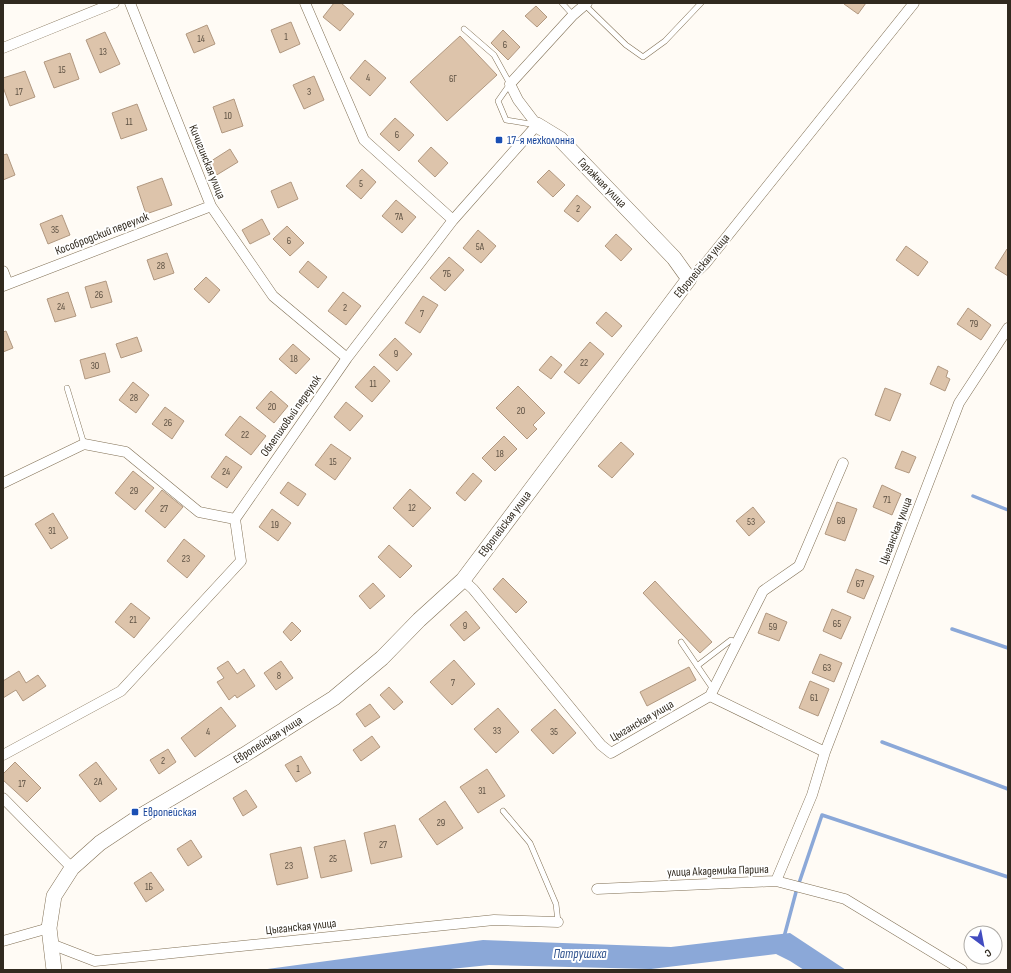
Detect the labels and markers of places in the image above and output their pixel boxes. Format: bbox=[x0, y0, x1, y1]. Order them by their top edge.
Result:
place label: 17-я мехколонна bbox=[507, 133, 575, 148]
marker: 17-я мехколонна bbox=[494, 135, 504, 145]
place label: Европейская bbox=[143, 805, 197, 820]
marker: Европейская bbox=[130, 807, 140, 817]

